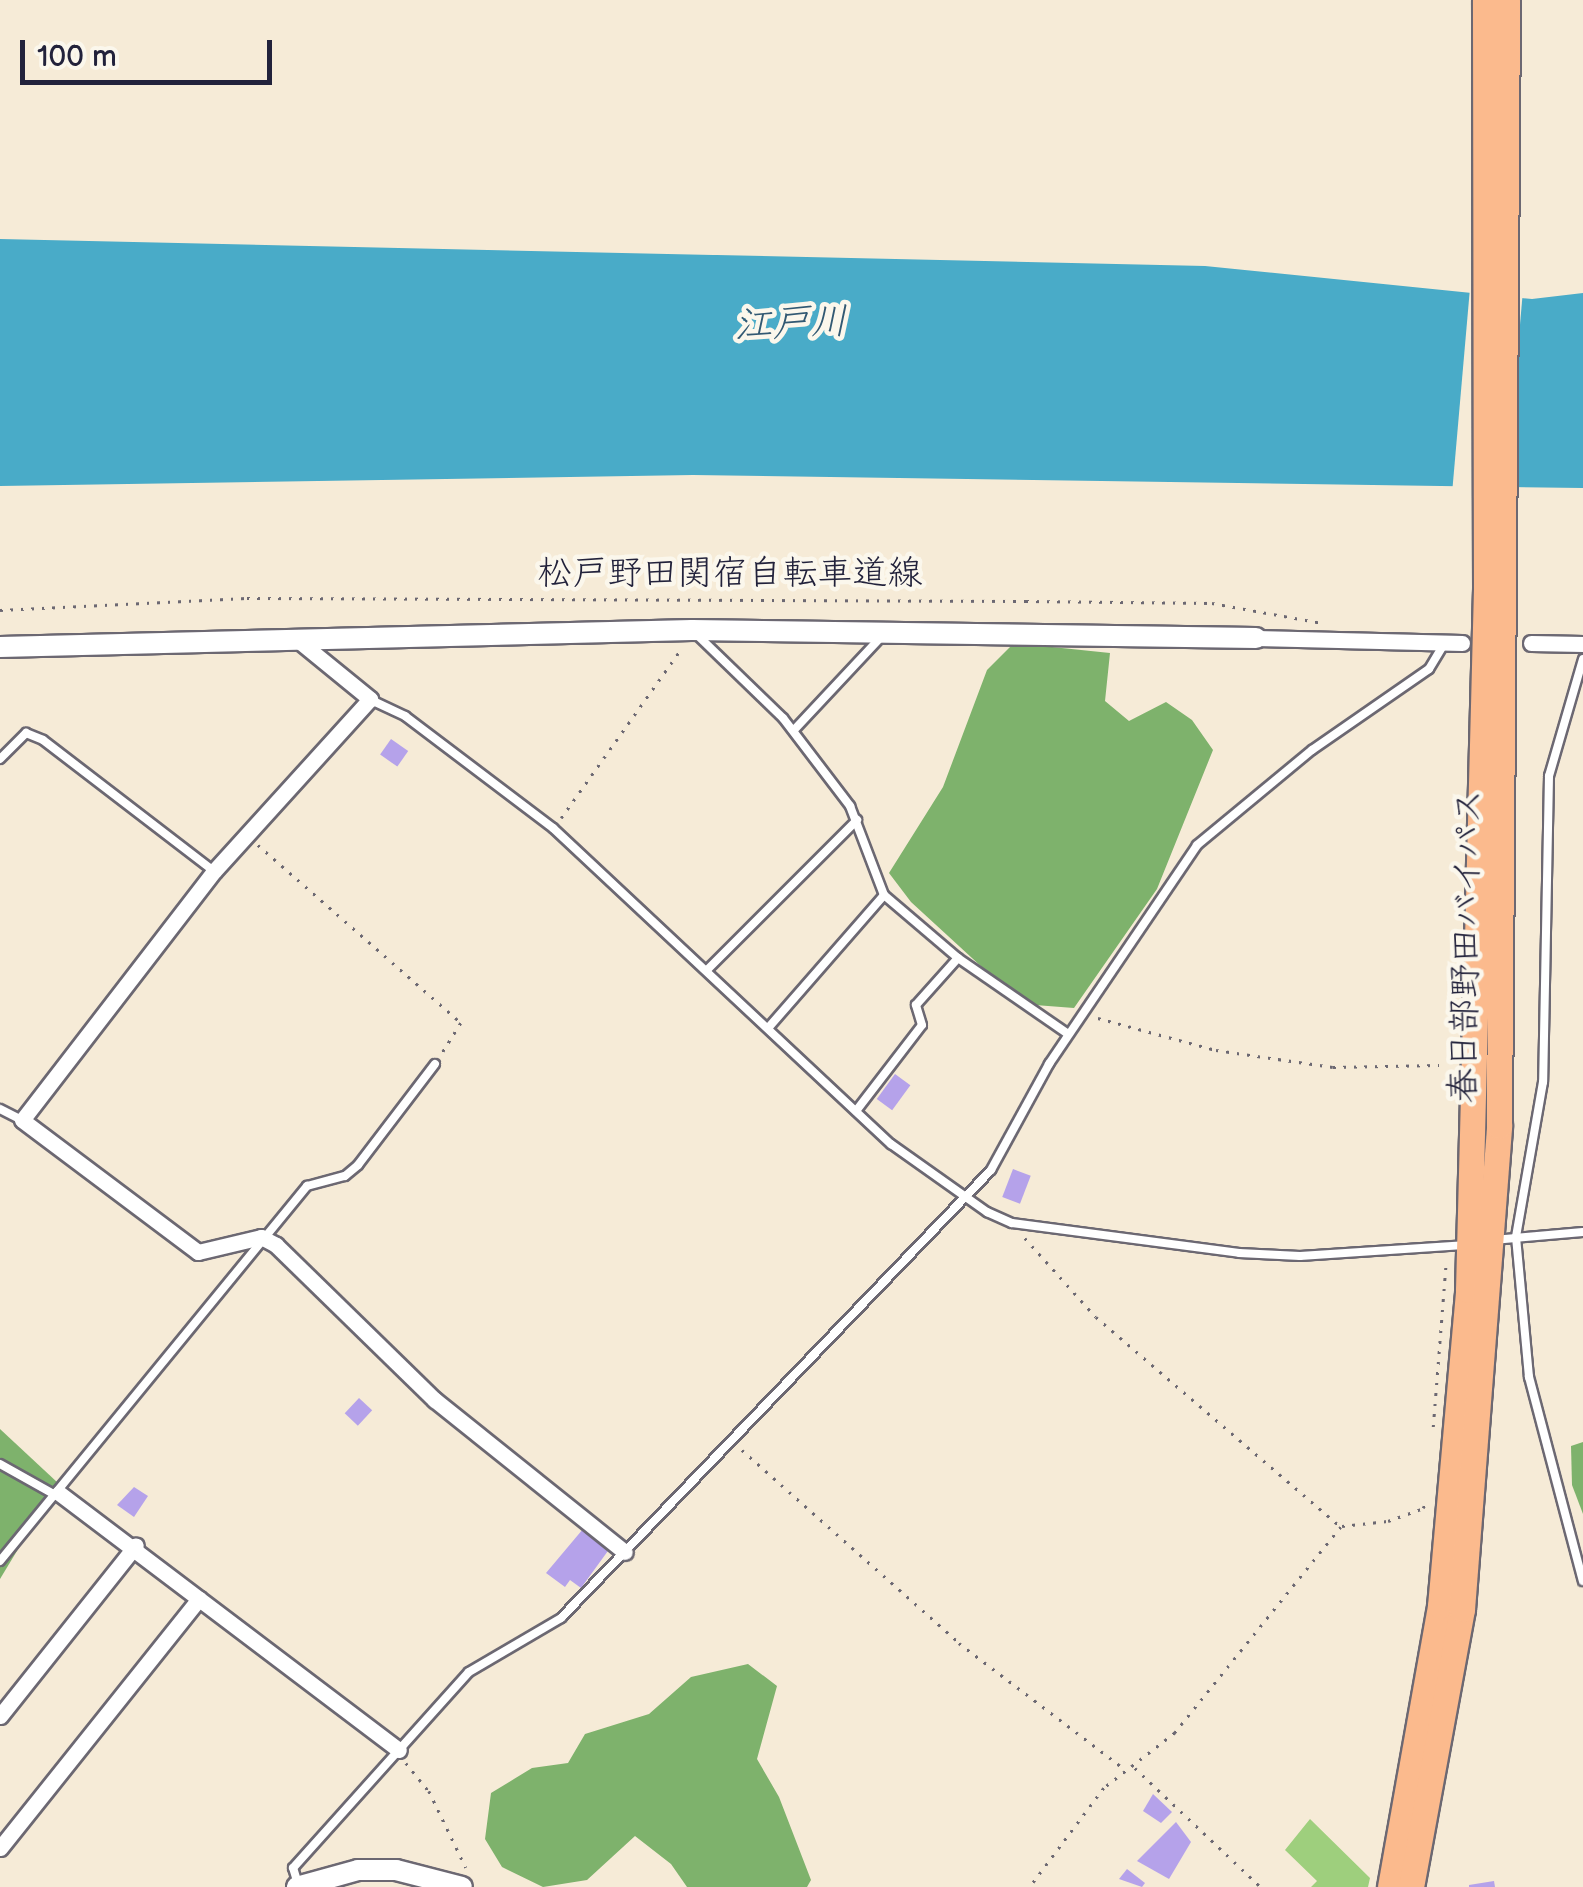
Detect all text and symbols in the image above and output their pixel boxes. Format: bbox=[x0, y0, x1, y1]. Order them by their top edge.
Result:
scale bar bbox=[25, 20, 278, 82]
text: 100 m bbox=[37, 39, 117, 75]
water label: 江戸川 bbox=[733, 299, 849, 349]
street label: 松戸野田関宿自転車道線 bbox=[538, 553, 922, 595]
street label: 春日部野田バイパス bbox=[1443, 788, 1491, 1104]

